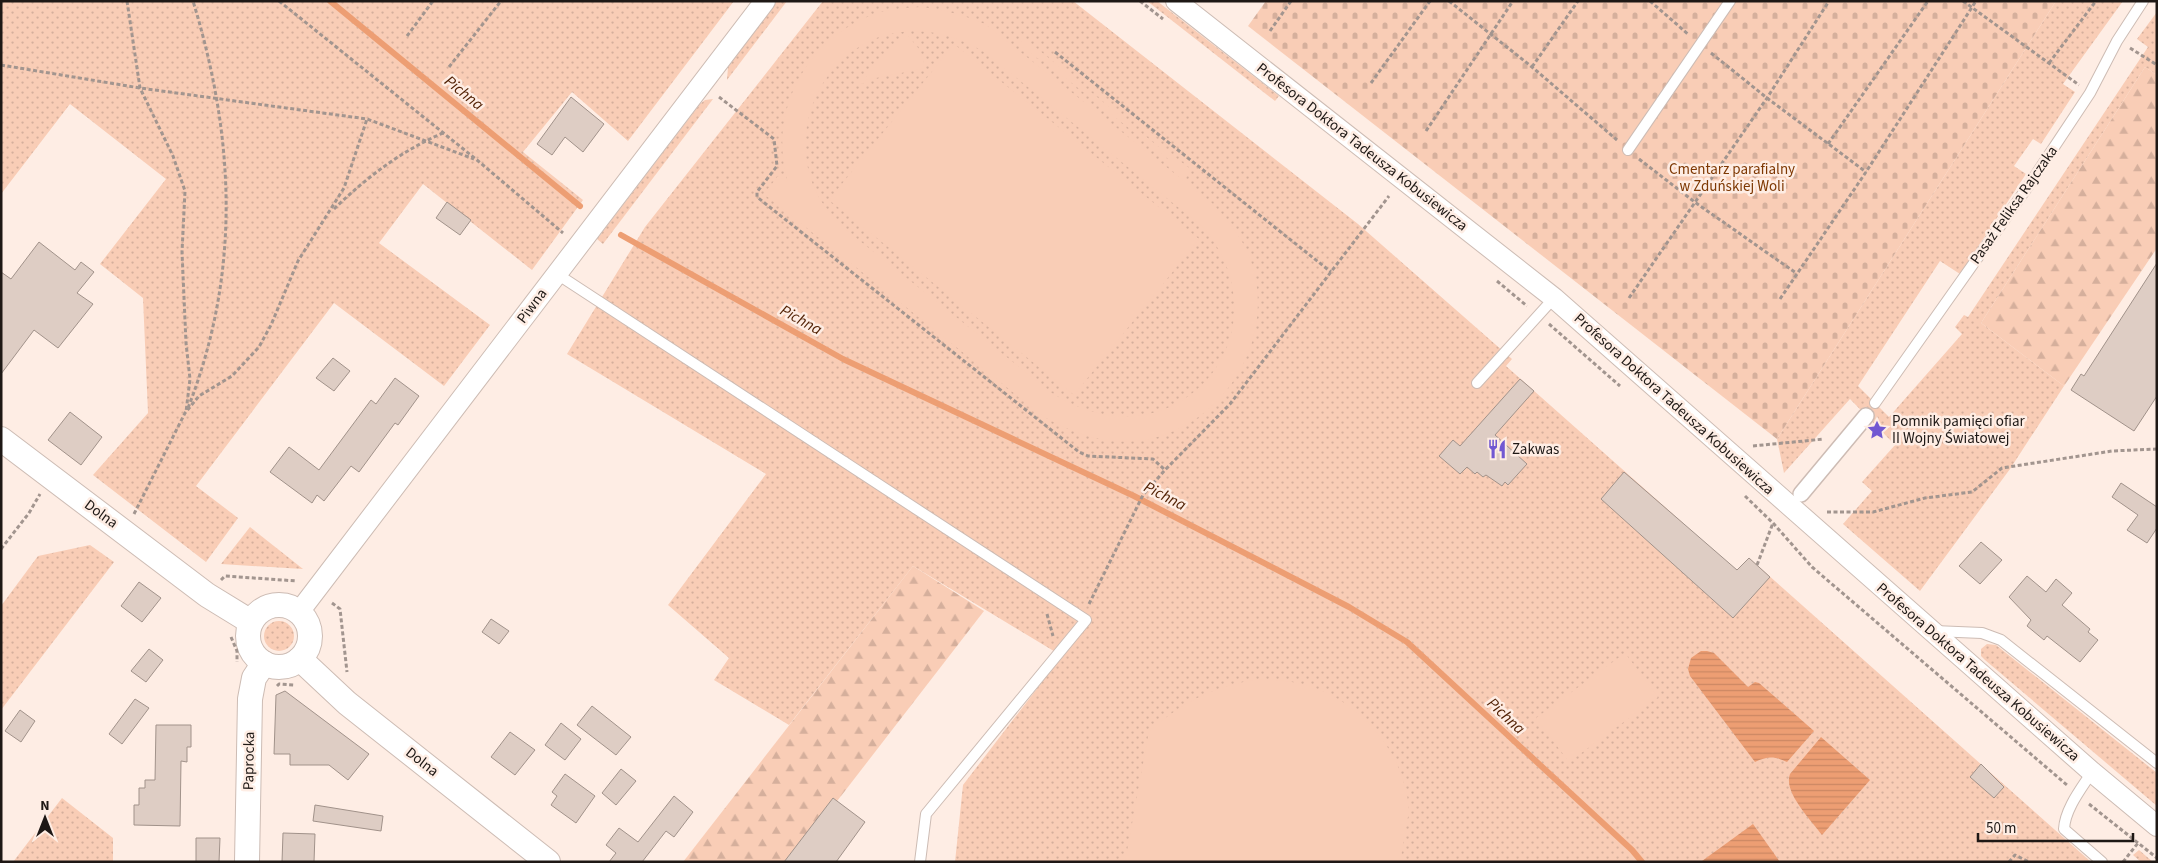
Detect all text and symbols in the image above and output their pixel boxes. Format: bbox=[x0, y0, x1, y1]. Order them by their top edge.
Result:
street label: Profesora Doktora Tadeusza Kobusiewicza bbox=[1252, 58, 1472, 236]
water label: Pichna bbox=[440, 70, 489, 116]
street label: Pasaż Feliksa Rajczaka bbox=[1965, 142, 2063, 268]
park label: Cmentarz parafialny w Zduńskiej Woli bbox=[1669, 159, 1795, 197]
street label: Piwna bbox=[512, 284, 552, 328]
water label: Pichna bbox=[776, 299, 826, 341]
street label: Profesora Doktora Tadeusza Kobusiewicza bbox=[1569, 308, 1779, 500]
place label: Pomnik pamięci ofiar II Wojny Światowej bbox=[1892, 411, 2026, 449]
place icon: Pomnik pamięci ofiar II Wojny Światowej bbox=[1866, 419, 1888, 441]
restaurant icon: Zakwas bbox=[1486, 438, 1508, 460]
place label: Zakwas bbox=[1512, 439, 1559, 460]
water label: Pichna bbox=[1140, 476, 1190, 516]
street label: Dolna bbox=[80, 495, 122, 533]
street label: Profesora Doktora Tadeusza Kobusiewicza bbox=[1872, 578, 2084, 766]
water label: Pichna bbox=[1482, 693, 1530, 740]
street label: Paprocka bbox=[238, 732, 260, 790]
street label: Dolna bbox=[401, 742, 443, 782]
north arrow bbox=[20, 793, 70, 843]
text: N bbox=[40, 796, 50, 816]
scale bar bbox=[1978, 810, 2133, 842]
text: 50 m bbox=[1986, 818, 2016, 839]

